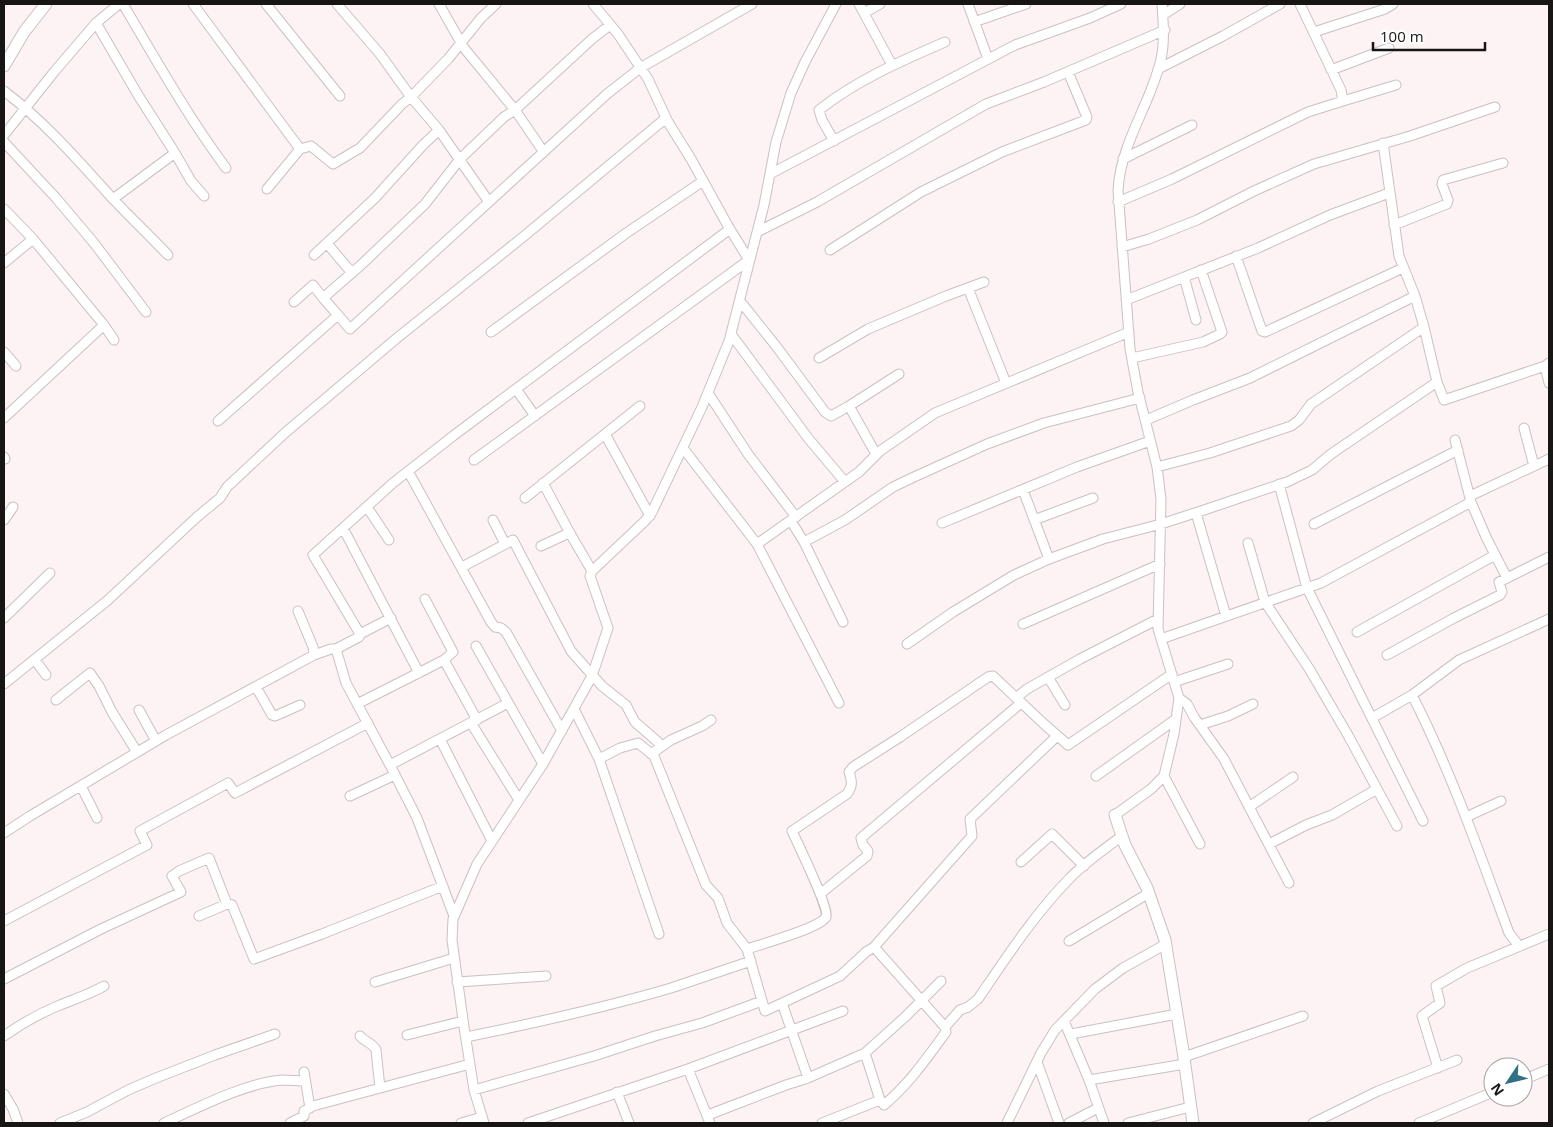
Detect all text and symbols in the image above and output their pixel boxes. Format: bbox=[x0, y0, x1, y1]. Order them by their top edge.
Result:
scale bar bbox=[1373, 20, 1486, 52]
text: 100 m bbox=[1380, 26, 1424, 46]
north arrow bbox=[1483, 1057, 1533, 1107]
text: N bbox=[1486, 1080, 1508, 1100]

